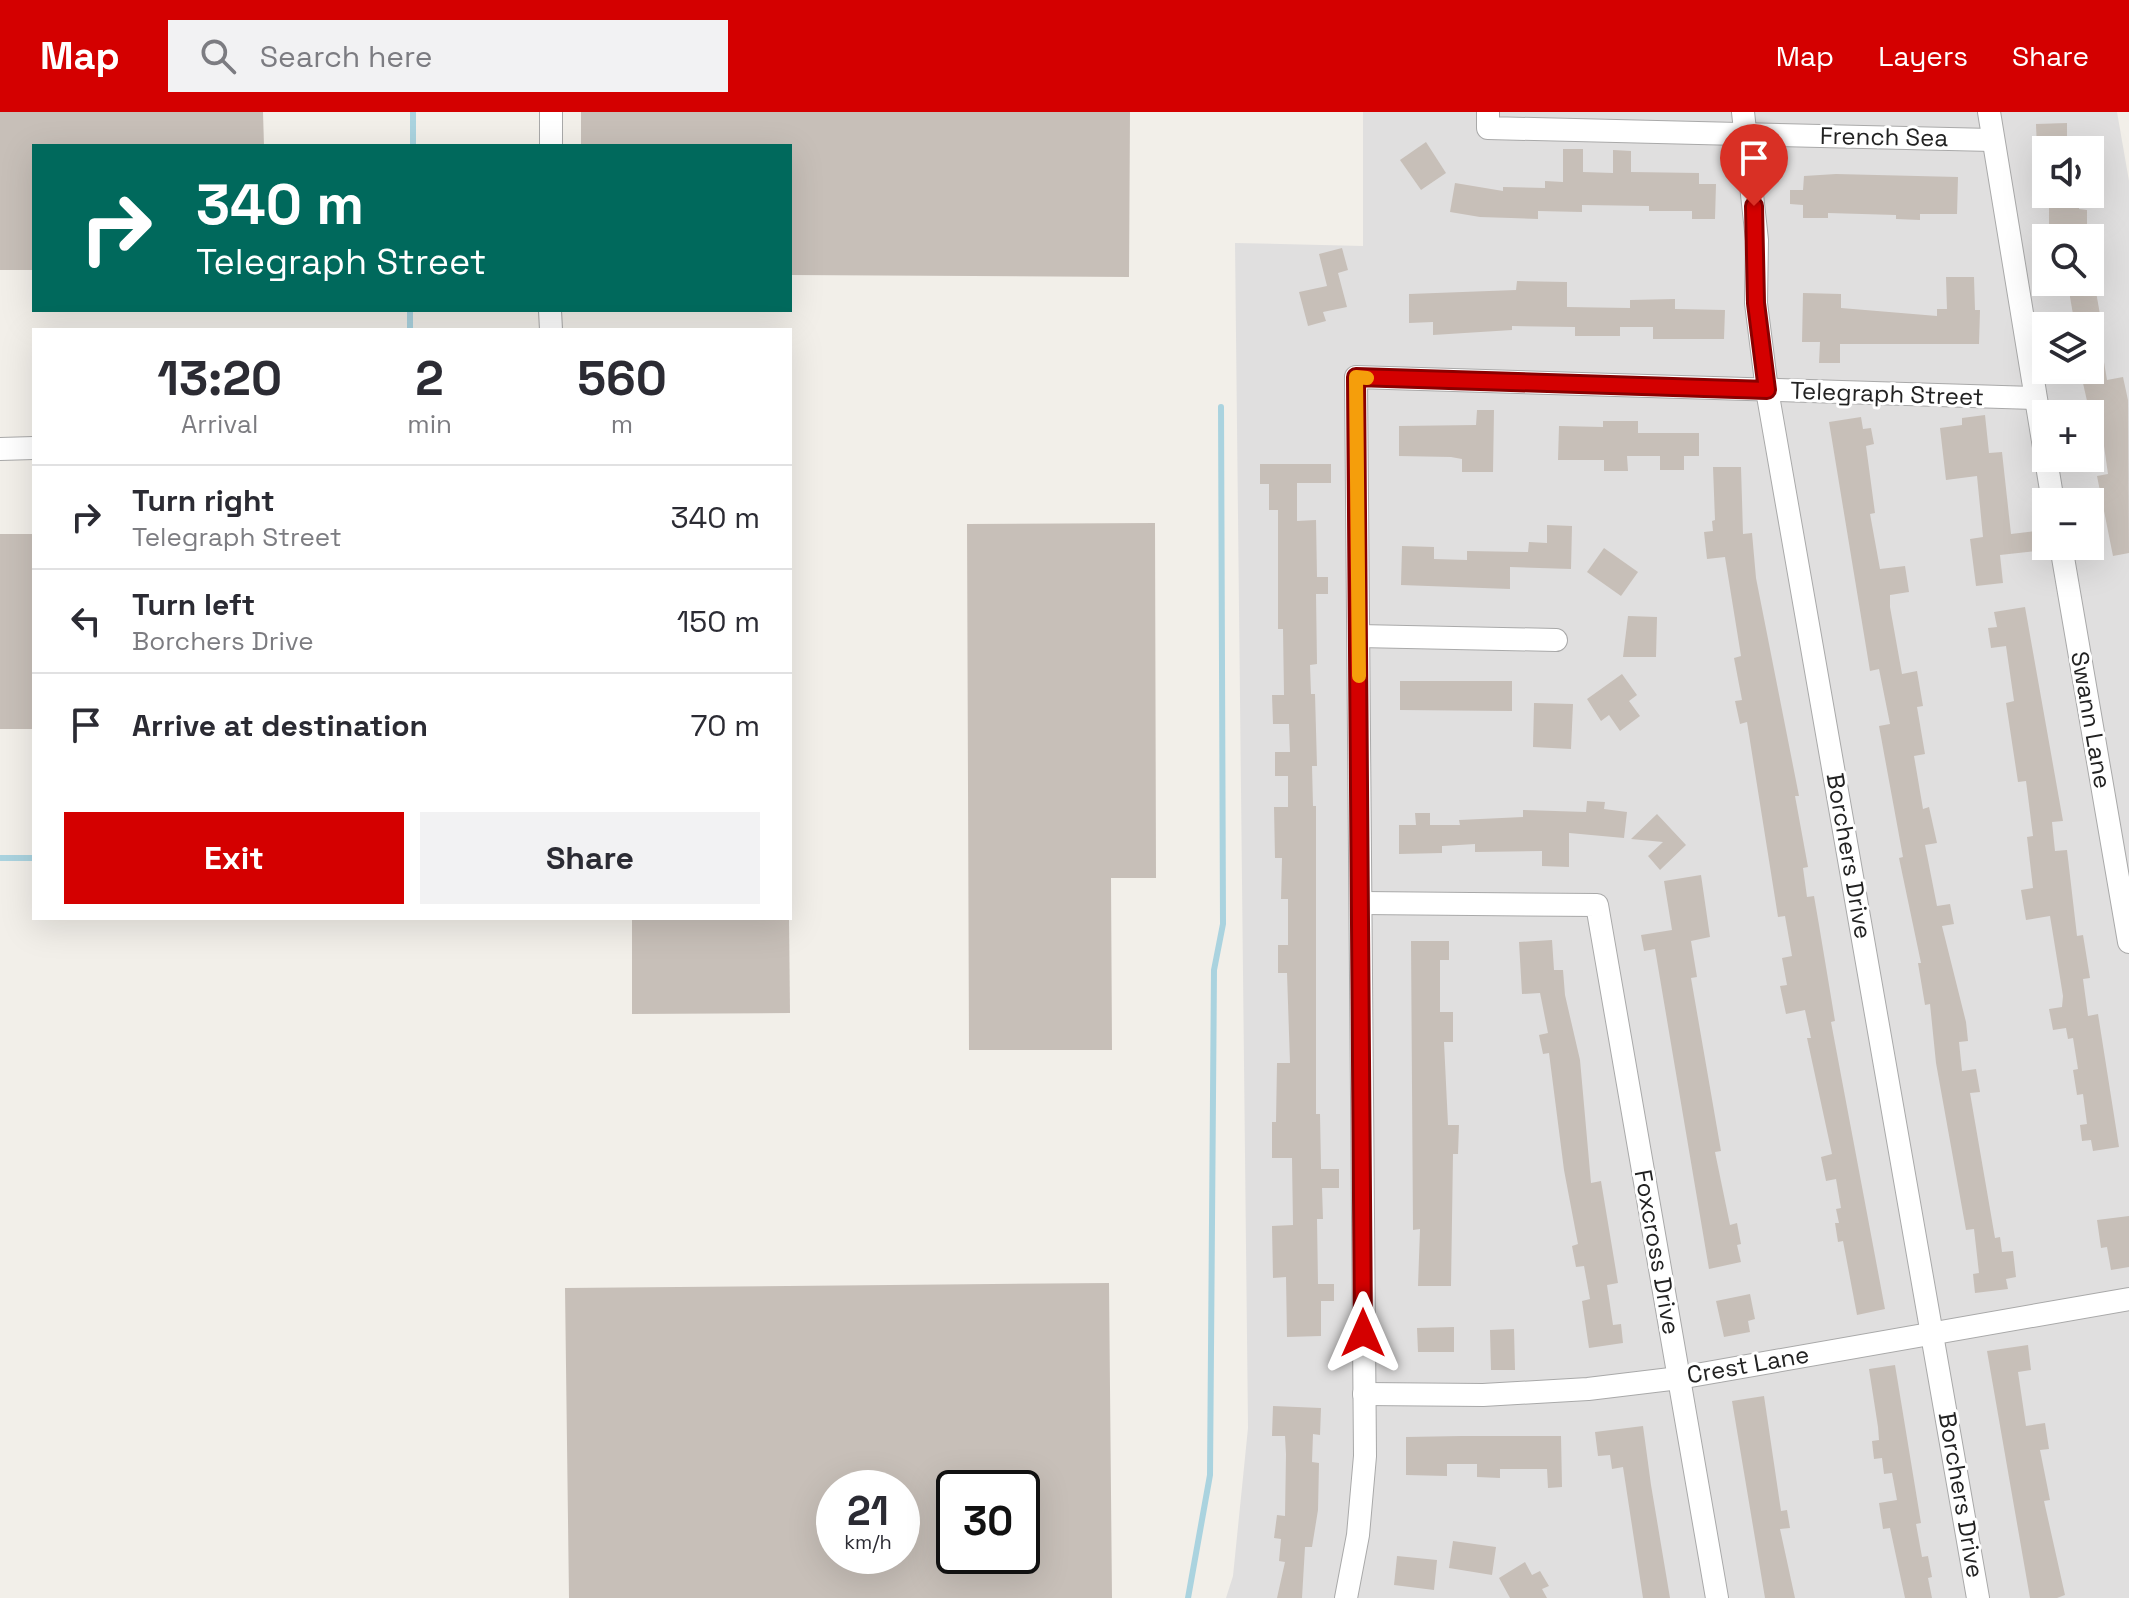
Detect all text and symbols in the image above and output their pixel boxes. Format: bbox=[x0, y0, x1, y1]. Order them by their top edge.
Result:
search box bbox=[168, 20, 728, 92]
text: Map bbox=[40, 32, 120, 80]
icon: search bbox=[196, 34, 240, 78]
text: Search here bbox=[260, 37, 433, 76]
text: Map bbox=[1776, 38, 1834, 74]
text: Layers bbox=[1878, 38, 1968, 74]
text: Share bbox=[2012, 38, 2089, 74]
street label: French Sea bbox=[1820, 120, 1949, 153]
pin bbox=[1720, 124, 1788, 206]
icon: arrive bbox=[1732, 136, 1776, 180]
map controls bbox=[2032, 136, 2104, 560]
button: sound bbox=[2032, 136, 2104, 208]
text: 340 m bbox=[196, 169, 364, 240]
icon: right bbox=[64, 176, 168, 280]
button: search bbox=[2032, 224, 2104, 296]
text: Telegraph Street bbox=[196, 239, 486, 285]
button: layers bbox=[2032, 312, 2104, 384]
text: 13:20 bbox=[157, 348, 282, 409]
text: 2 bbox=[415, 348, 444, 409]
text: 560 bbox=[577, 348, 667, 409]
street label: Telegraph Street bbox=[1790, 375, 1984, 412]
button: + bbox=[2032, 400, 2104, 472]
text: Arrival bbox=[181, 407, 258, 441]
text: min bbox=[407, 407, 452, 441]
text: m bbox=[611, 407, 633, 441]
text: Turn right bbox=[132, 481, 275, 520]
button: − bbox=[2032, 488, 2104, 560]
icon: right bbox=[64, 495, 108, 539]
text: 340 m bbox=[670, 498, 760, 537]
text: Telegraph Street bbox=[132, 520, 342, 554]
text: Turn left bbox=[132, 585, 255, 624]
icon: left bbox=[64, 599, 108, 643]
text: 150 m bbox=[677, 602, 760, 641]
text: Borchers Drive bbox=[132, 624, 314, 658]
street label: Swann Lane bbox=[2064, 649, 2119, 791]
icon: arrive bbox=[64, 703, 108, 747]
text: Arrive at destination bbox=[132, 706, 428, 745]
text: 70 m bbox=[691, 706, 760, 745]
street label: Borchers Drive bbox=[1820, 771, 1879, 941]
button: Exit bbox=[64, 812, 404, 904]
button: Share bbox=[420, 812, 760, 904]
street label: Foxcross Drive bbox=[1628, 1167, 1687, 1337]
position arrow bbox=[1321, 1291, 1405, 1375]
street label: Crest Lane bbox=[1684, 1339, 1811, 1391]
street label: Borchers Drive bbox=[1932, 1410, 1991, 1580]
speed limit sign: 30 bbox=[936, 1470, 1040, 1574]
text: 21 bbox=[847, 1486, 889, 1537]
text: km/h bbox=[844, 1529, 892, 1555]

